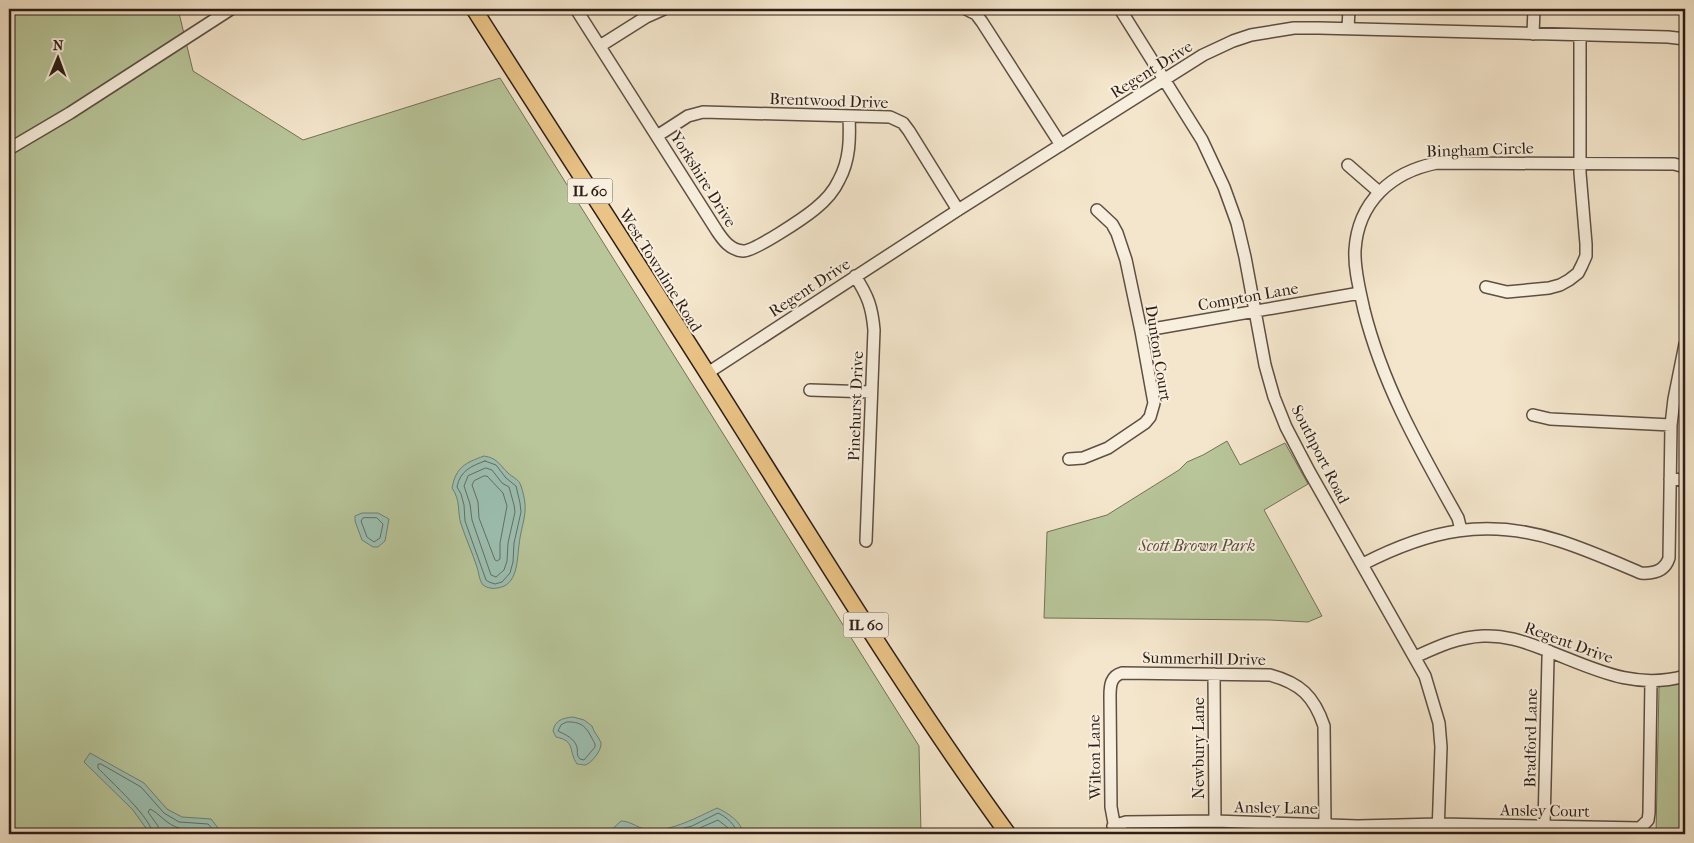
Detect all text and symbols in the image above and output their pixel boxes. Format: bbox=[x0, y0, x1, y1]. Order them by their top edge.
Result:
north arrow bbox=[32, 32, 82, 82]
text: N bbox=[53, 37, 64, 54]
street label: Regent Drive bbox=[1107, 37, 1196, 102]
street label: Brentwood Drive bbox=[769, 89, 889, 112]
street label: Yorkshire Drive bbox=[666, 127, 741, 231]
street label: Bingham Circle bbox=[1426, 138, 1534, 161]
road number: IL 60 bbox=[568, 178, 612, 204]
street label: West Townline Road bbox=[615, 204, 706, 335]
street label: Regent Drive bbox=[765, 254, 854, 321]
street label: Compton Lane bbox=[1196, 278, 1300, 315]
street label: Dunton Court bbox=[1142, 304, 1176, 403]
street label: Pinehurst Drive bbox=[844, 351, 867, 461]
street label: Southport Road bbox=[1288, 402, 1354, 507]
park label: Scott Brown Park bbox=[1138, 536, 1255, 555]
road number: IL 60 bbox=[844, 612, 888, 638]
street label: Regent Drive bbox=[1522, 618, 1616, 667]
street label: Summerhill Drive bbox=[1142, 648, 1266, 669]
street label: Bradford Lane bbox=[1520, 688, 1541, 788]
street label: Newbury Lane bbox=[1189, 697, 1208, 799]
street label: Wilton Lane bbox=[1084, 714, 1105, 801]
street label: Ansley Lane bbox=[1233, 797, 1318, 818]
street label: Ansley Court bbox=[1499, 800, 1590, 821]

